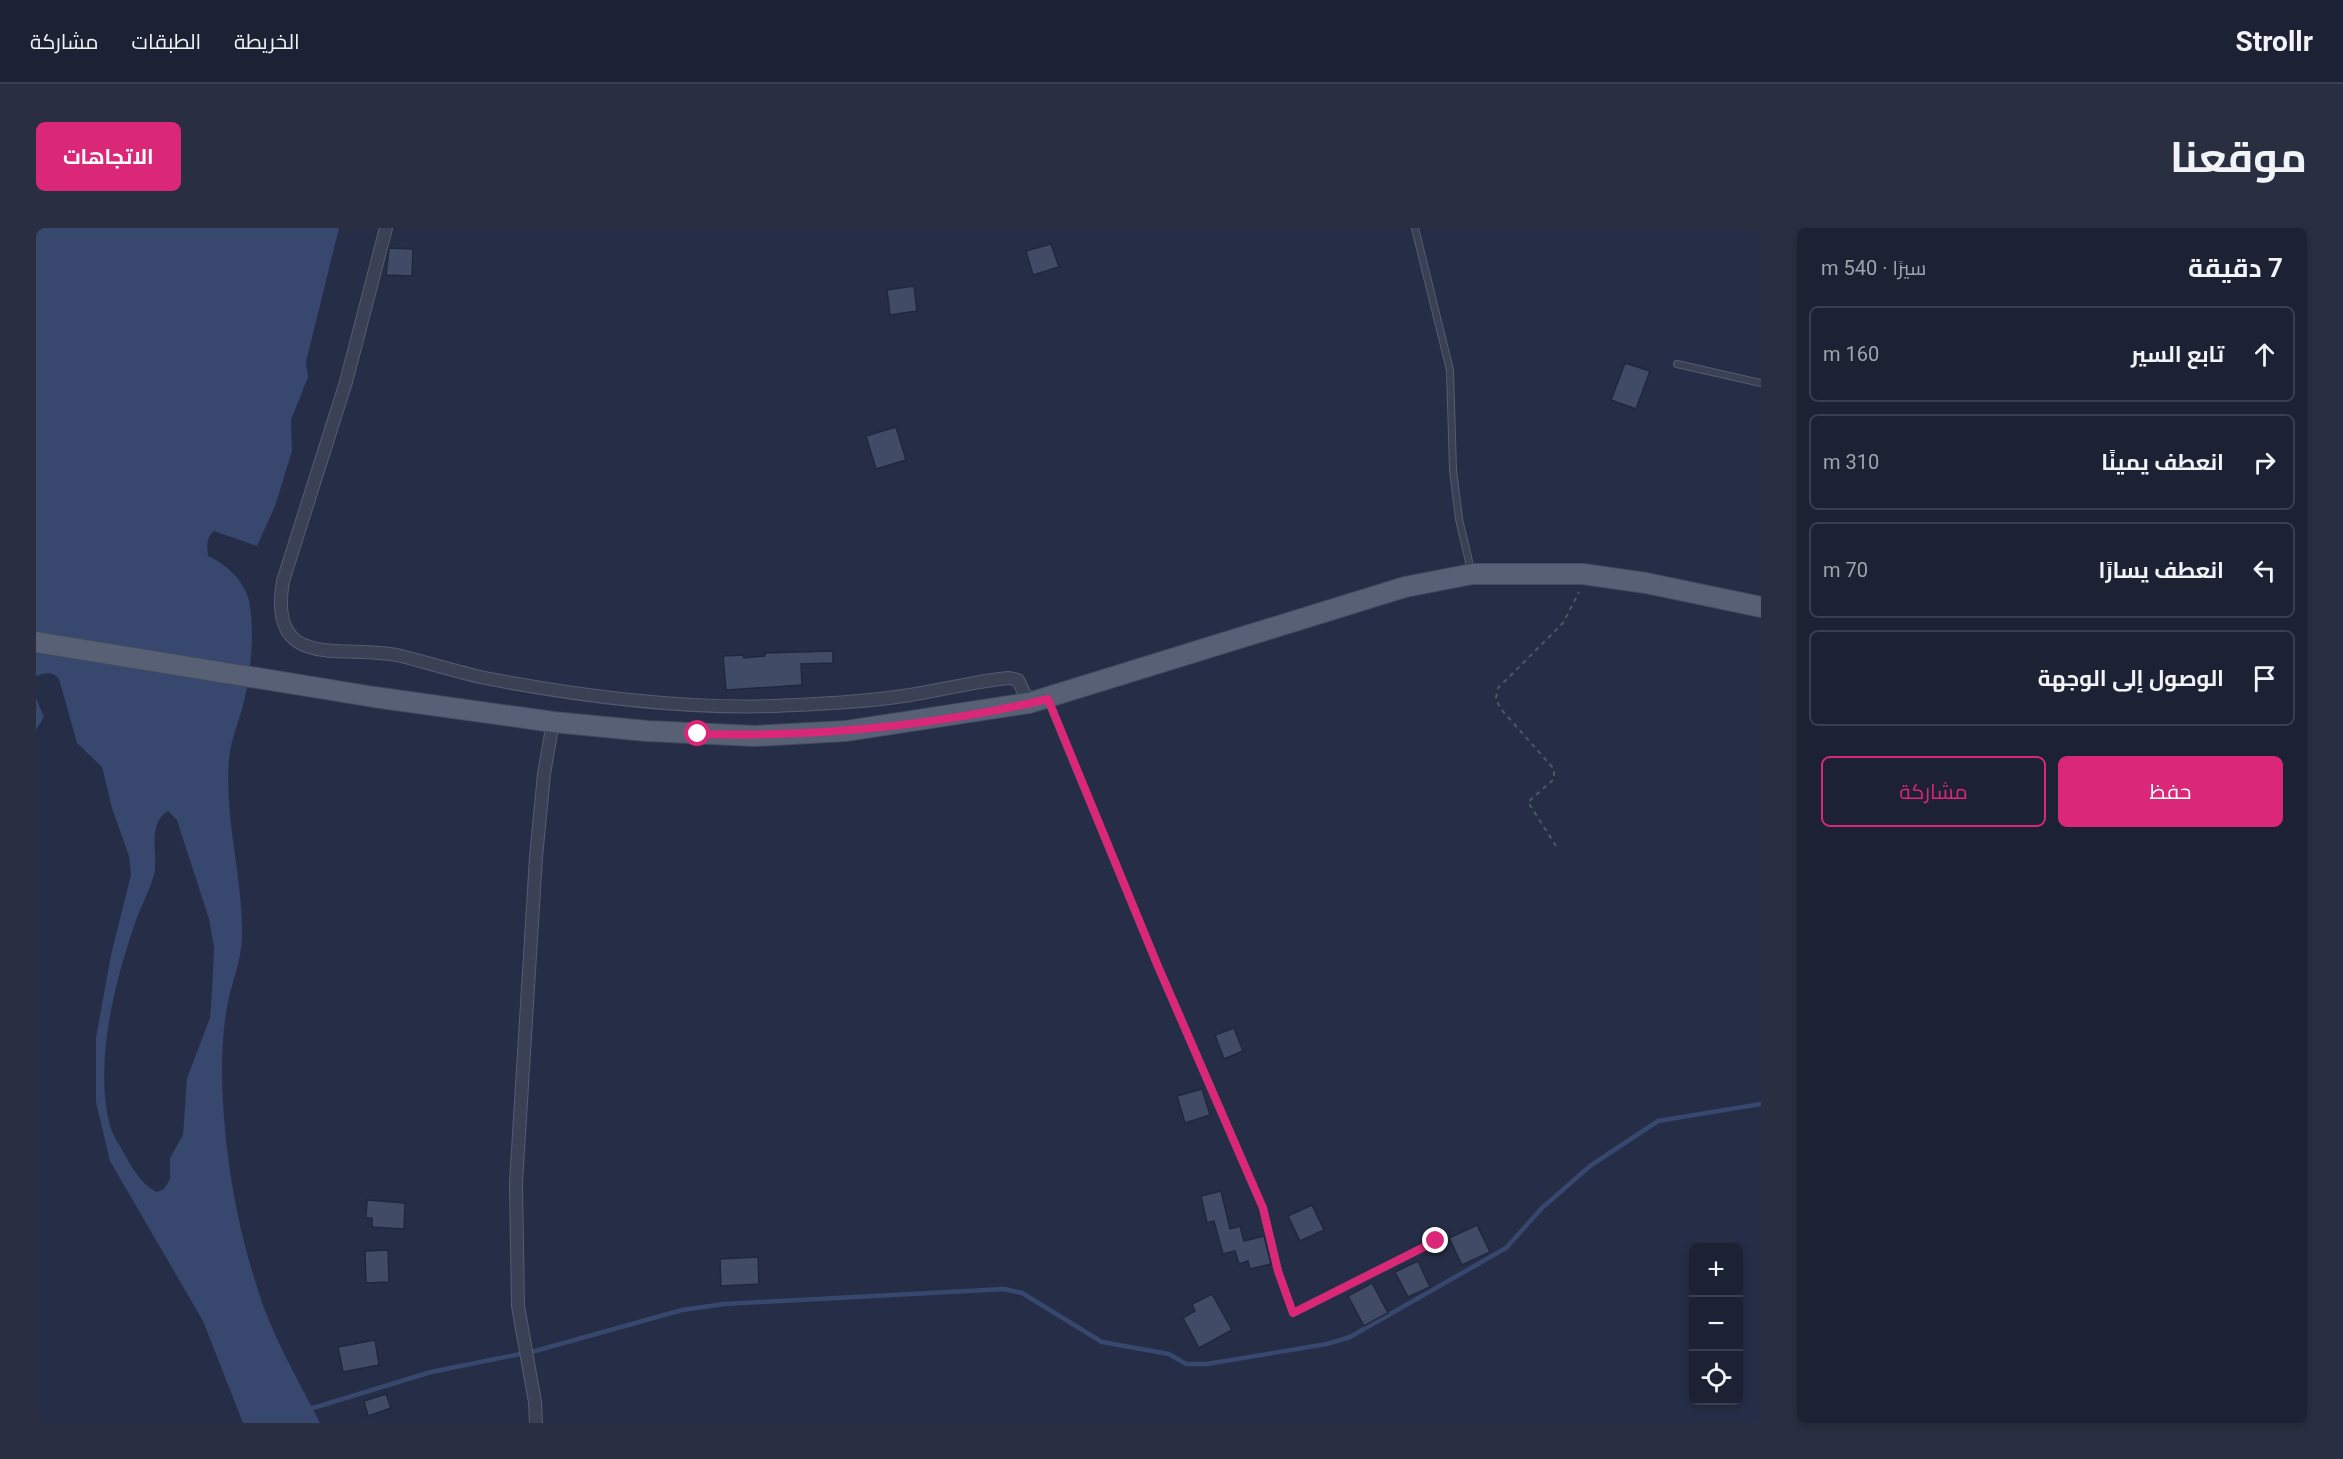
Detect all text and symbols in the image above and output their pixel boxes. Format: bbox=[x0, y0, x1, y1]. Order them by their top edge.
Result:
text: Strollr bbox=[2236, 25, 2313, 58]
text: مشاركة bbox=[30, 30, 99, 54]
text: الطبقات bbox=[132, 30, 201, 54]
text: الخريطة bbox=[234, 30, 300, 54]
button: الاتجاهات bbox=[36, 122, 181, 191]
text: موقعنا bbox=[2170, 133, 2307, 182]
text: 7 دقيقة bbox=[2188, 253, 2283, 283]
text: سيرًا · 540 m bbox=[1821, 256, 1926, 280]
icon: ahead bbox=[2248, 338, 2281, 371]
text: 160 m bbox=[1823, 342, 1879, 366]
text: تابع السير bbox=[2131, 342, 2224, 367]
icon: right bbox=[2248, 446, 2281, 479]
text: 310 m bbox=[1823, 450, 1879, 474]
text: انعطف يمينًا bbox=[2101, 450, 2224, 475]
icon: left bbox=[2248, 554, 2281, 587]
text: 70 m bbox=[1823, 558, 1868, 582]
text: انعطف يسارًا bbox=[2099, 558, 2224, 583]
icon: arrive bbox=[2248, 662, 2281, 695]
text: الوصول إلى الوجهة bbox=[2038, 666, 2224, 691]
route start bbox=[684, 720, 710, 746]
button: مشاركة bbox=[1821, 756, 2046, 827]
button: حفظ bbox=[2058, 756, 2283, 827]
route end bbox=[1422, 1227, 1448, 1253]
map controls bbox=[1689, 1243, 1743, 1405]
button: + bbox=[1689, 1243, 1743, 1297]
button: − bbox=[1689, 1297, 1743, 1351]
button: locate bbox=[1689, 1351, 1743, 1405]

